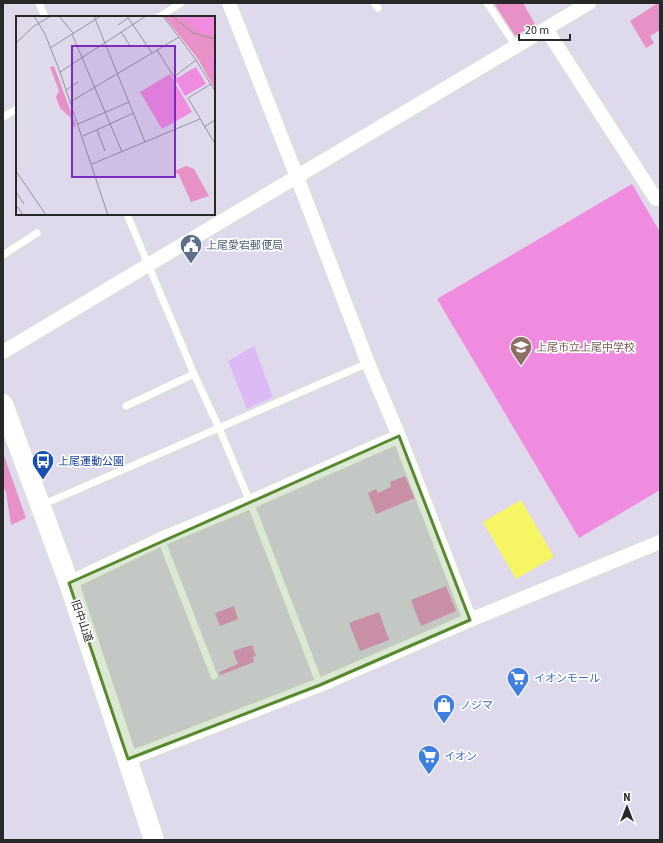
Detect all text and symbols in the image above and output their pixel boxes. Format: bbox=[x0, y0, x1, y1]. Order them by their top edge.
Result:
inset map bbox=[16, 16, 215, 215]
scale bar bbox=[519, 16, 570, 42]
text: 20 m bbox=[525, 22, 549, 39]
public building icon: 上尾愛宕郵便局 bbox=[178, 232, 204, 265]
place label: 上尾愛宕郵便局 bbox=[206, 238, 283, 253]
school or university icon: 上尾市立上尾中学校 bbox=[508, 334, 534, 367]
place label: 上尾市立上尾中学校 bbox=[536, 340, 635, 355]
bus stop icon: 上尾運動公園 bbox=[30, 448, 56, 481]
place label: 上尾運動公園 bbox=[58, 454, 124, 469]
street label: 旧中山道 bbox=[68, 598, 96, 644]
supermarket icon: イオンモール bbox=[505, 665, 531, 698]
place label: イオンモール bbox=[534, 671, 600, 686]
shop icon: ノジマ bbox=[431, 692, 457, 725]
place label: ノジマ bbox=[460, 698, 493, 713]
supermarket icon: イオン bbox=[416, 743, 442, 776]
place label: イオン bbox=[444, 749, 477, 764]
north arrow bbox=[607, 787, 647, 827]
text: N bbox=[623, 790, 631, 805]

